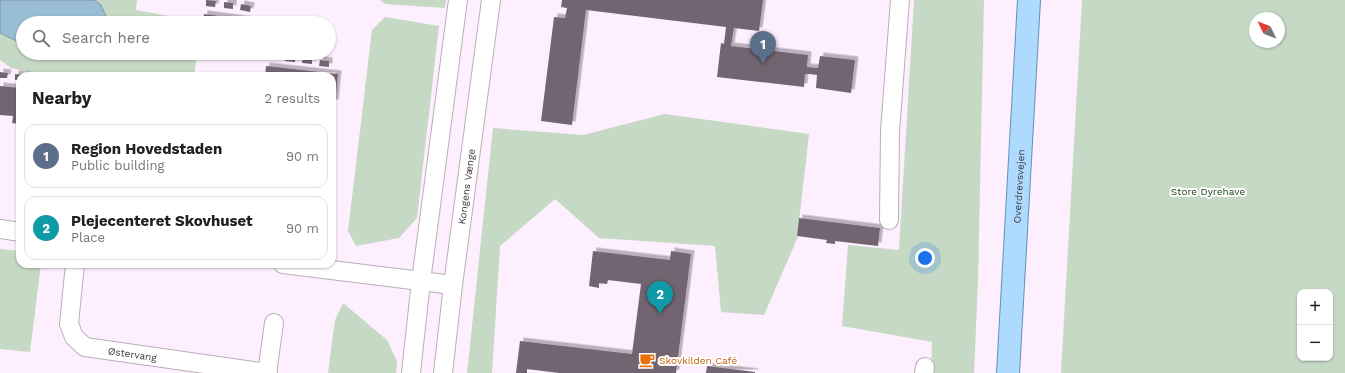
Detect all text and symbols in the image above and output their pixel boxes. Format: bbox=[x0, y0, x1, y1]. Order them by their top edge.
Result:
north arrow bbox=[1249, 12, 1285, 48]
search box bbox=[16, 16, 336, 60]
icon: search bbox=[30, 27, 52, 49]
text: Search here bbox=[62, 29, 150, 47]
pin: 1 bbox=[750, 31, 776, 64]
text: Nearby bbox=[32, 88, 91, 108]
text: 2 results bbox=[265, 91, 320, 106]
text: Region Hovedstaden bbox=[71, 140, 222, 158]
street label: Kongens Vænge bbox=[456, 148, 477, 225]
text: 1 bbox=[43, 149, 49, 164]
text: 90 m bbox=[286, 149, 319, 164]
street label: Overdrevsvejen bbox=[1011, 149, 1026, 224]
text: Public building bbox=[71, 158, 164, 173]
park label: Store Dyrehave bbox=[1171, 186, 1245, 197]
text: Plejecenteret Skovhuset bbox=[71, 212, 253, 230]
text: 2 bbox=[42, 221, 50, 236]
text: 90 m bbox=[286, 221, 319, 236]
text: Place bbox=[71, 230, 105, 245]
your location bbox=[915, 248, 935, 268]
pin: 2 bbox=[647, 281, 673, 314]
map controls bbox=[1297, 289, 1333, 361]
button: + bbox=[1297, 289, 1333, 325]
button: − bbox=[1297, 325, 1333, 361]
street label: Østervang bbox=[107, 345, 158, 363]
cafe icon: Skovkilden Café bbox=[638, 351, 656, 369]
place label: Skovkilden Café bbox=[659, 355, 737, 366]

